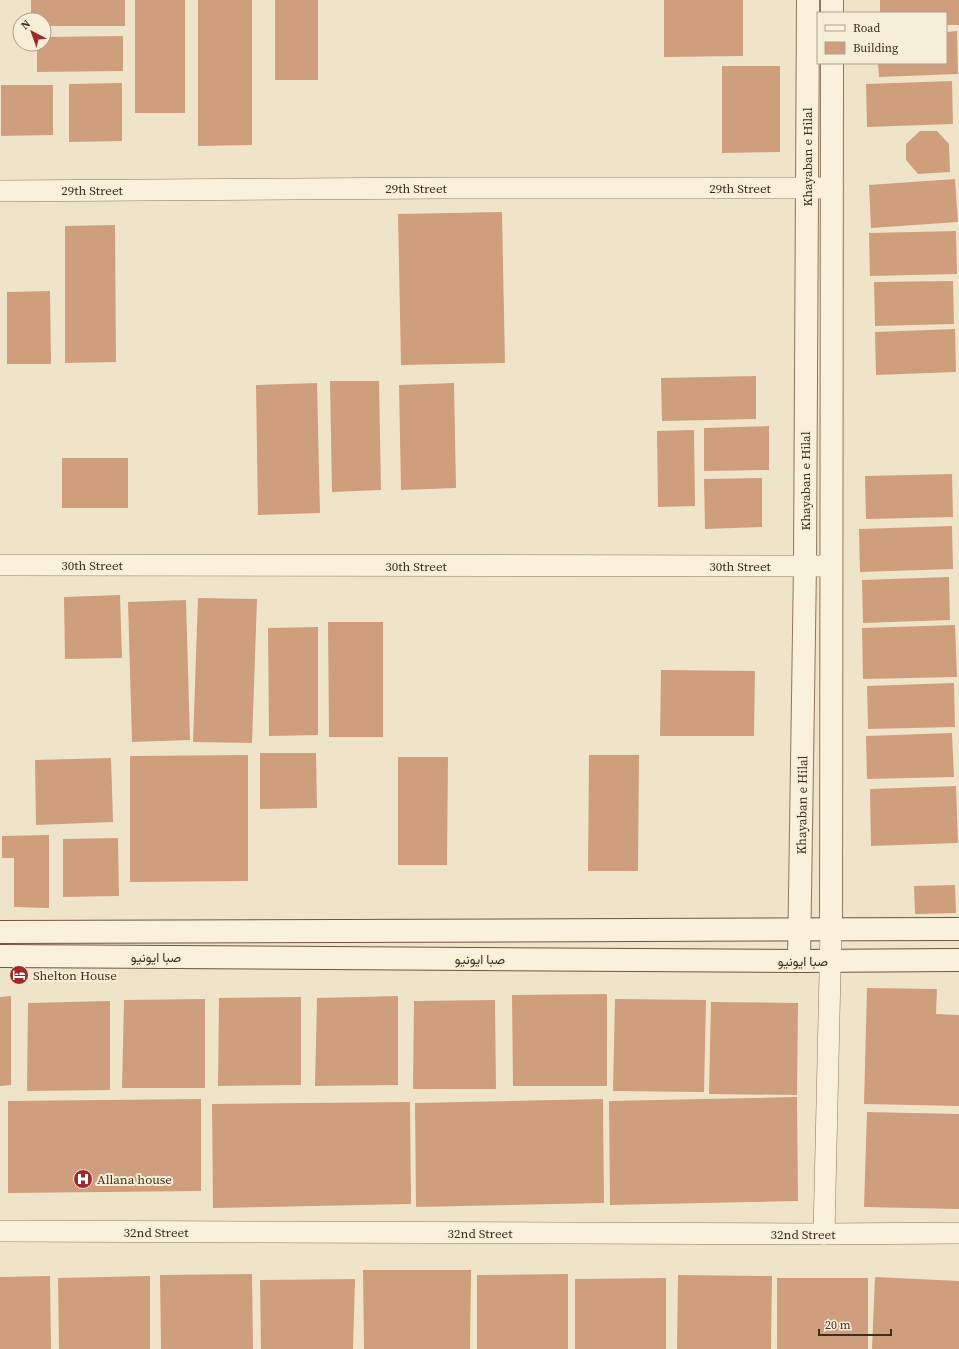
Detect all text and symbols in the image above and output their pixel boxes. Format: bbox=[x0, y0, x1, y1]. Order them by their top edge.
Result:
north arrow bbox=[12, 12, 52, 52]
legend bbox=[817, 12, 947, 64]
text: N bbox=[18, 17, 34, 33]
text: Road bbox=[853, 20, 880, 36]
text: Building bbox=[853, 40, 898, 56]
street label: Khayaban e Hilal bbox=[799, 107, 816, 207]
street label: 29th Street bbox=[385, 180, 448, 197]
street label: 29th Street bbox=[709, 180, 772, 197]
street label: 29th Street bbox=[61, 182, 124, 199]
street label: Khayaban e Hilal bbox=[797, 431, 814, 531]
street label: 30th Street bbox=[61, 557, 124, 574]
street label: 30th Street bbox=[385, 558, 448, 575]
street label: 30th Street bbox=[709, 558, 772, 575]
street label: Khayaban e Hilal bbox=[793, 755, 811, 855]
street label: صبا ایونیو bbox=[131, 949, 181, 966]
street label: صبا ایونیو bbox=[455, 951, 505, 968]
street label: صبا ایونیو bbox=[778, 953, 828, 970]
hotel icon: Shelton House bbox=[8, 964, 30, 986]
place label: Shelton House bbox=[33, 967, 117, 984]
hospital icon: Allana house bbox=[72, 1168, 94, 1190]
place label: Allana house bbox=[97, 1171, 172, 1188]
street label: 32nd Street bbox=[124, 1224, 189, 1241]
street label: 32nd Street bbox=[448, 1225, 513, 1242]
street label: 32nd Street bbox=[771, 1226, 836, 1243]
scale bar bbox=[819, 1311, 891, 1337]
text: 20 m bbox=[825, 1317, 851, 1333]

